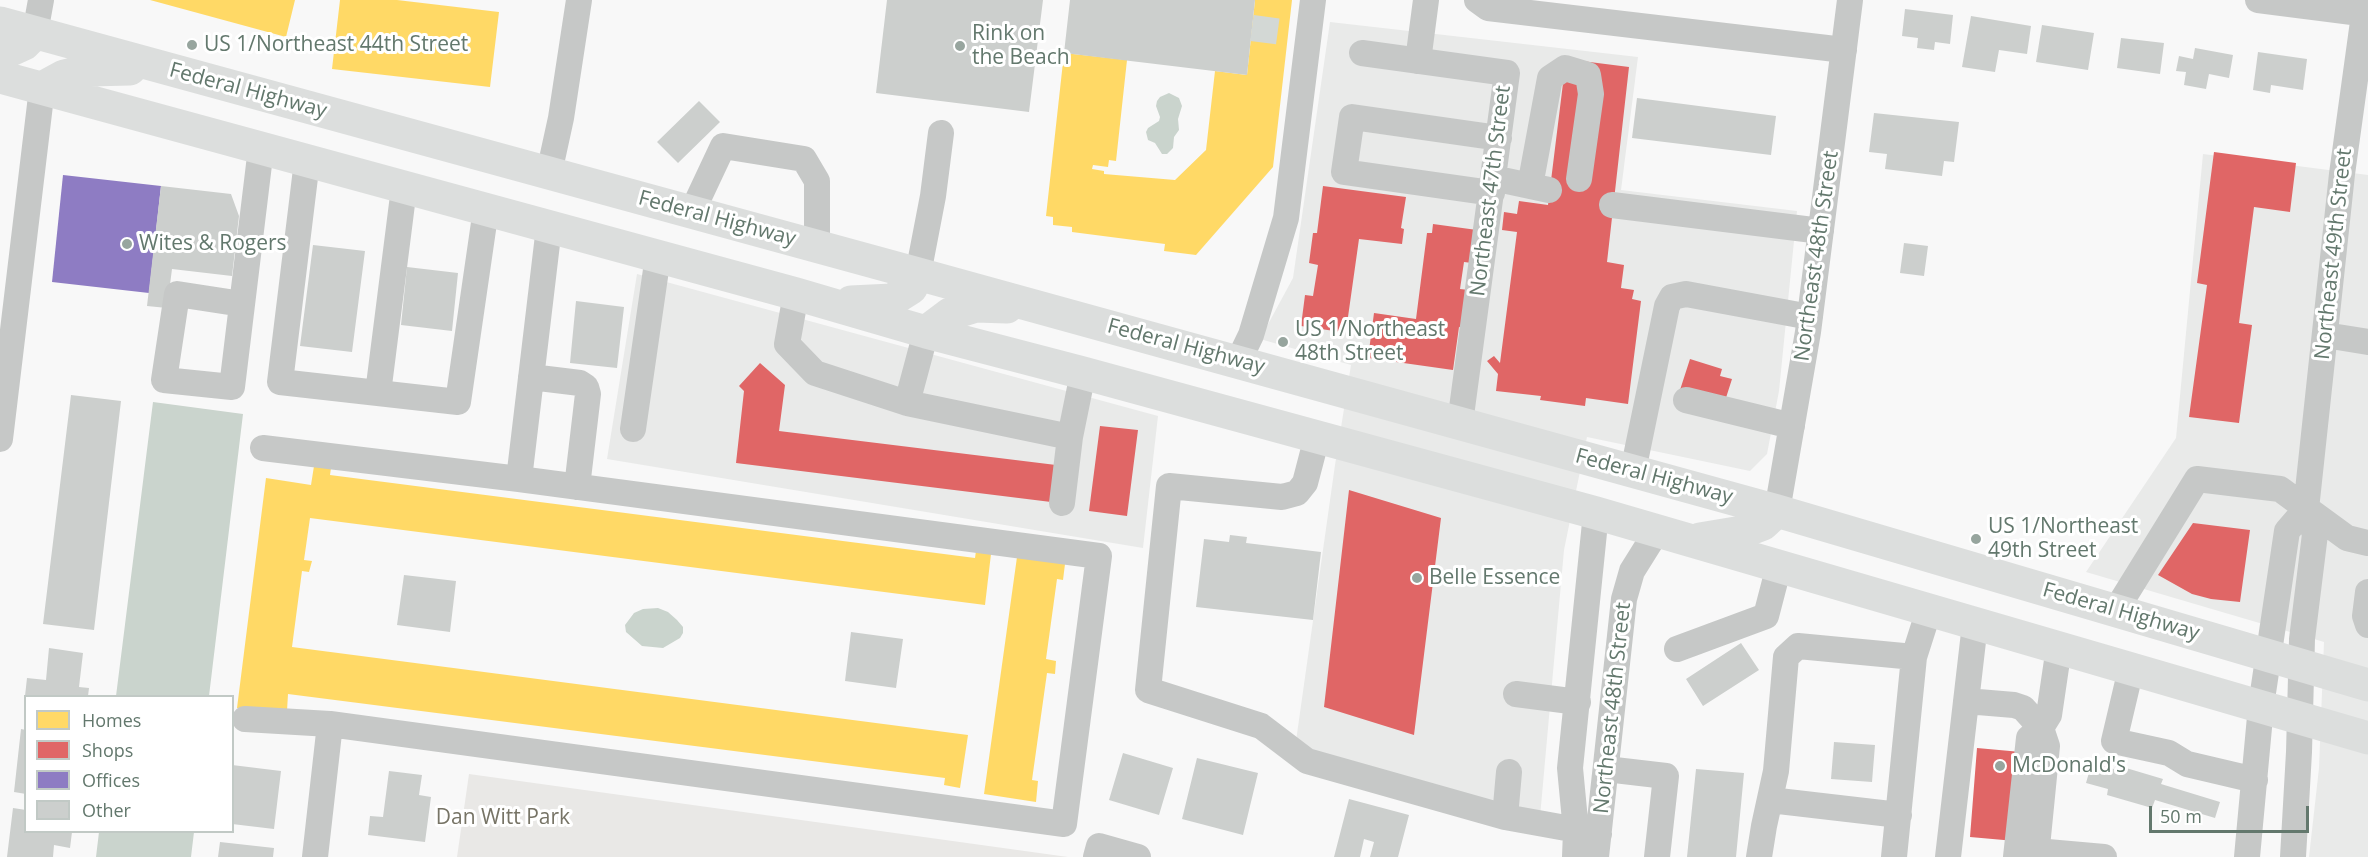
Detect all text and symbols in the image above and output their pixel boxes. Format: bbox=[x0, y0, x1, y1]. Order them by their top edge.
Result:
place label: Rink on the Beach bbox=[972, 21, 1070, 71]
place label: US 1/Northeast 44th Street bbox=[204, 32, 468, 58]
marker: US 1/Northeast 44th Street bbox=[185, 38, 199, 52]
marker: Rink on the Beach bbox=[953, 39, 967, 53]
street label: Federal Highway bbox=[167, 58, 329, 124]
street label: Northeast 47th Street bbox=[1466, 84, 1516, 298]
street label: Northeast 49th Street bbox=[2310, 147, 2358, 361]
street label: Northeast 48th Street bbox=[1790, 149, 1844, 363]
street label: Federal Highway bbox=[636, 186, 798, 252]
place label: Wites & Rogers bbox=[139, 231, 287, 257]
marker: Wites & Rogers bbox=[120, 237, 134, 251]
street label: Federal Highway bbox=[1105, 314, 1267, 380]
place label: US 1/Northeast 48th Street bbox=[1295, 317, 1445, 367]
marker: US 1/Northeast 48th Street bbox=[1276, 335, 1290, 349]
street label: Federal Highway bbox=[1573, 444, 1735, 510]
place label: US 1/Northeast 49th Street bbox=[1988, 514, 2138, 564]
marker: US 1/Northeast 49th Street bbox=[1969, 532, 1983, 546]
place label: Belle Essence bbox=[1429, 565, 1560, 591]
marker: Belle Essence bbox=[1410, 571, 1424, 585]
street label: Federal Highway bbox=[2040, 578, 2202, 646]
street label: Northeast 48th Street bbox=[1589, 601, 1637, 815]
legend bbox=[24, 695, 234, 833]
text: Homes bbox=[82, 708, 141, 732]
text: Shops bbox=[82, 738, 133, 762]
place label: McDonald's bbox=[2012, 753, 2126, 779]
marker: McDonald's bbox=[1993, 759, 2007, 773]
text: Offices bbox=[82, 768, 140, 792]
scale bar bbox=[2152, 794, 2312, 832]
text: Other bbox=[82, 798, 131, 822]
text: 50 m bbox=[2160, 804, 2202, 828]
park label: Dan Witt Park bbox=[436, 805, 570, 831]

